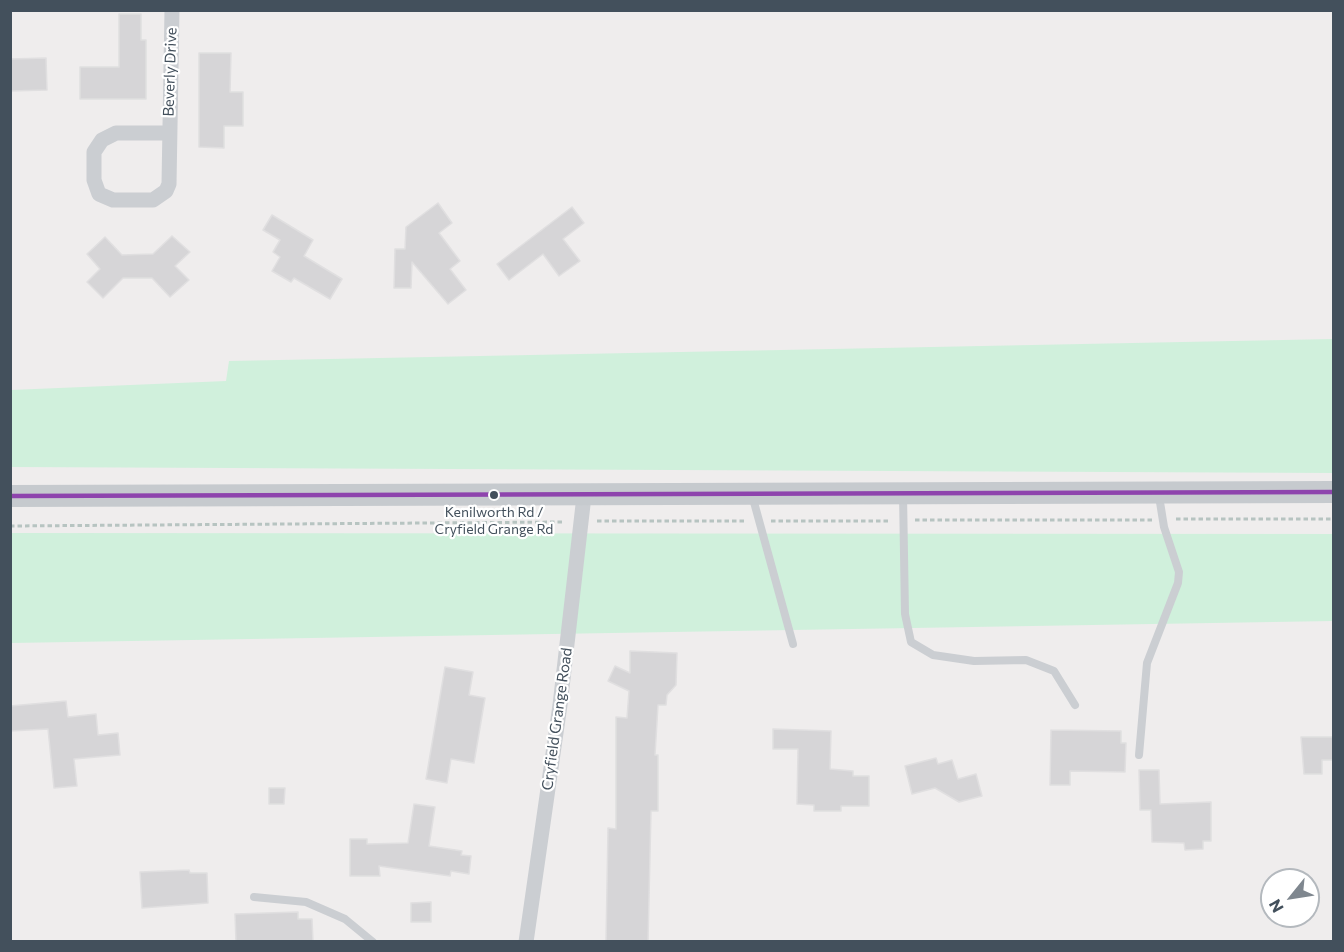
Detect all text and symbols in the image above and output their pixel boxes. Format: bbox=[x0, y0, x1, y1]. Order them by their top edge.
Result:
street label: Beverly Drive bbox=[159, 27, 181, 117]
marker: Kenilworth Rd / Cryfield Grange Rd bbox=[488, 489, 500, 501]
place label: Kenilworth Rd / Cryfield Grange Rd bbox=[435, 504, 553, 536]
street label: Cryfield Grange Road bbox=[538, 646, 576, 792]
north arrow bbox=[1260, 868, 1320, 928]
text: N bbox=[1264, 896, 1287, 916]

